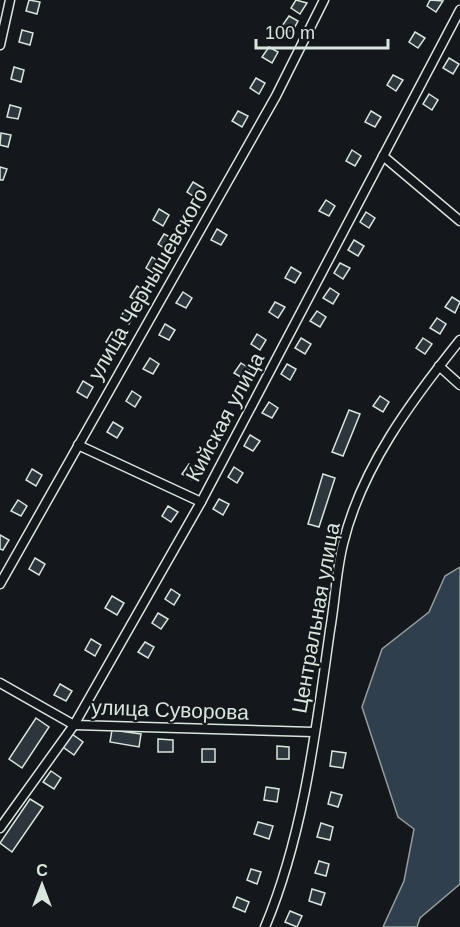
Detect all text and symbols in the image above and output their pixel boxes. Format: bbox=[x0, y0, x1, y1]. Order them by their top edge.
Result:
scale bar bbox=[256, 12, 388, 50]
text: 100 m bbox=[265, 23, 315, 43]
street label: улица Чернышевского bbox=[83, 184, 212, 384]
street label: Кийская улица bbox=[181, 348, 268, 485]
street label: Центральная улица bbox=[287, 520, 344, 715]
street label: улица Суворова bbox=[91, 695, 250, 724]
north arrow bbox=[12, 855, 72, 915]
text: С bbox=[36, 862, 48, 879]

